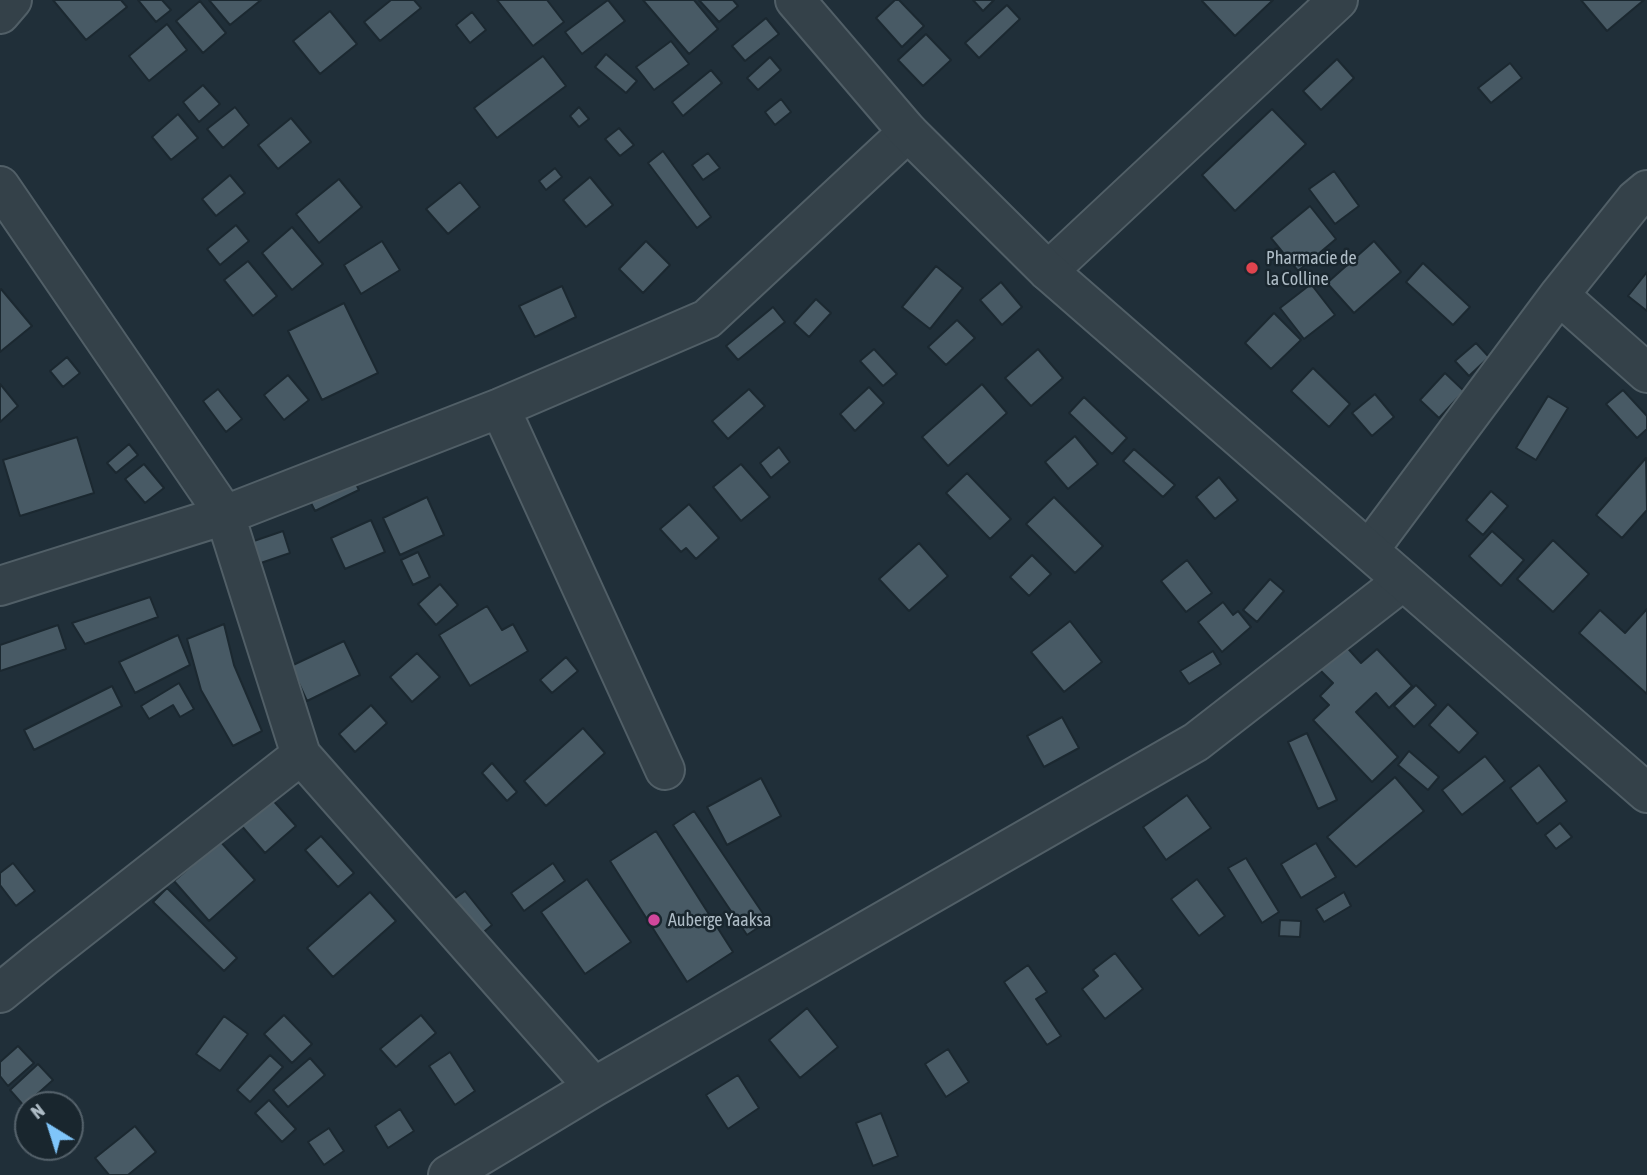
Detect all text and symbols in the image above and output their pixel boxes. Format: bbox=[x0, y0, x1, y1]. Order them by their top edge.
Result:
place label: Pharmacie de la Colline bbox=[1266, 247, 1357, 290]
marker: Pharmacie de la Colline bbox=[1244, 260, 1260, 276]
place label: Auberge Yaaksa bbox=[668, 909, 771, 931]
marker: Auberge Yaaksa bbox=[646, 912, 662, 928]
north arrow bbox=[14, 1091, 84, 1161]
text: N bbox=[26, 1099, 48, 1123]

